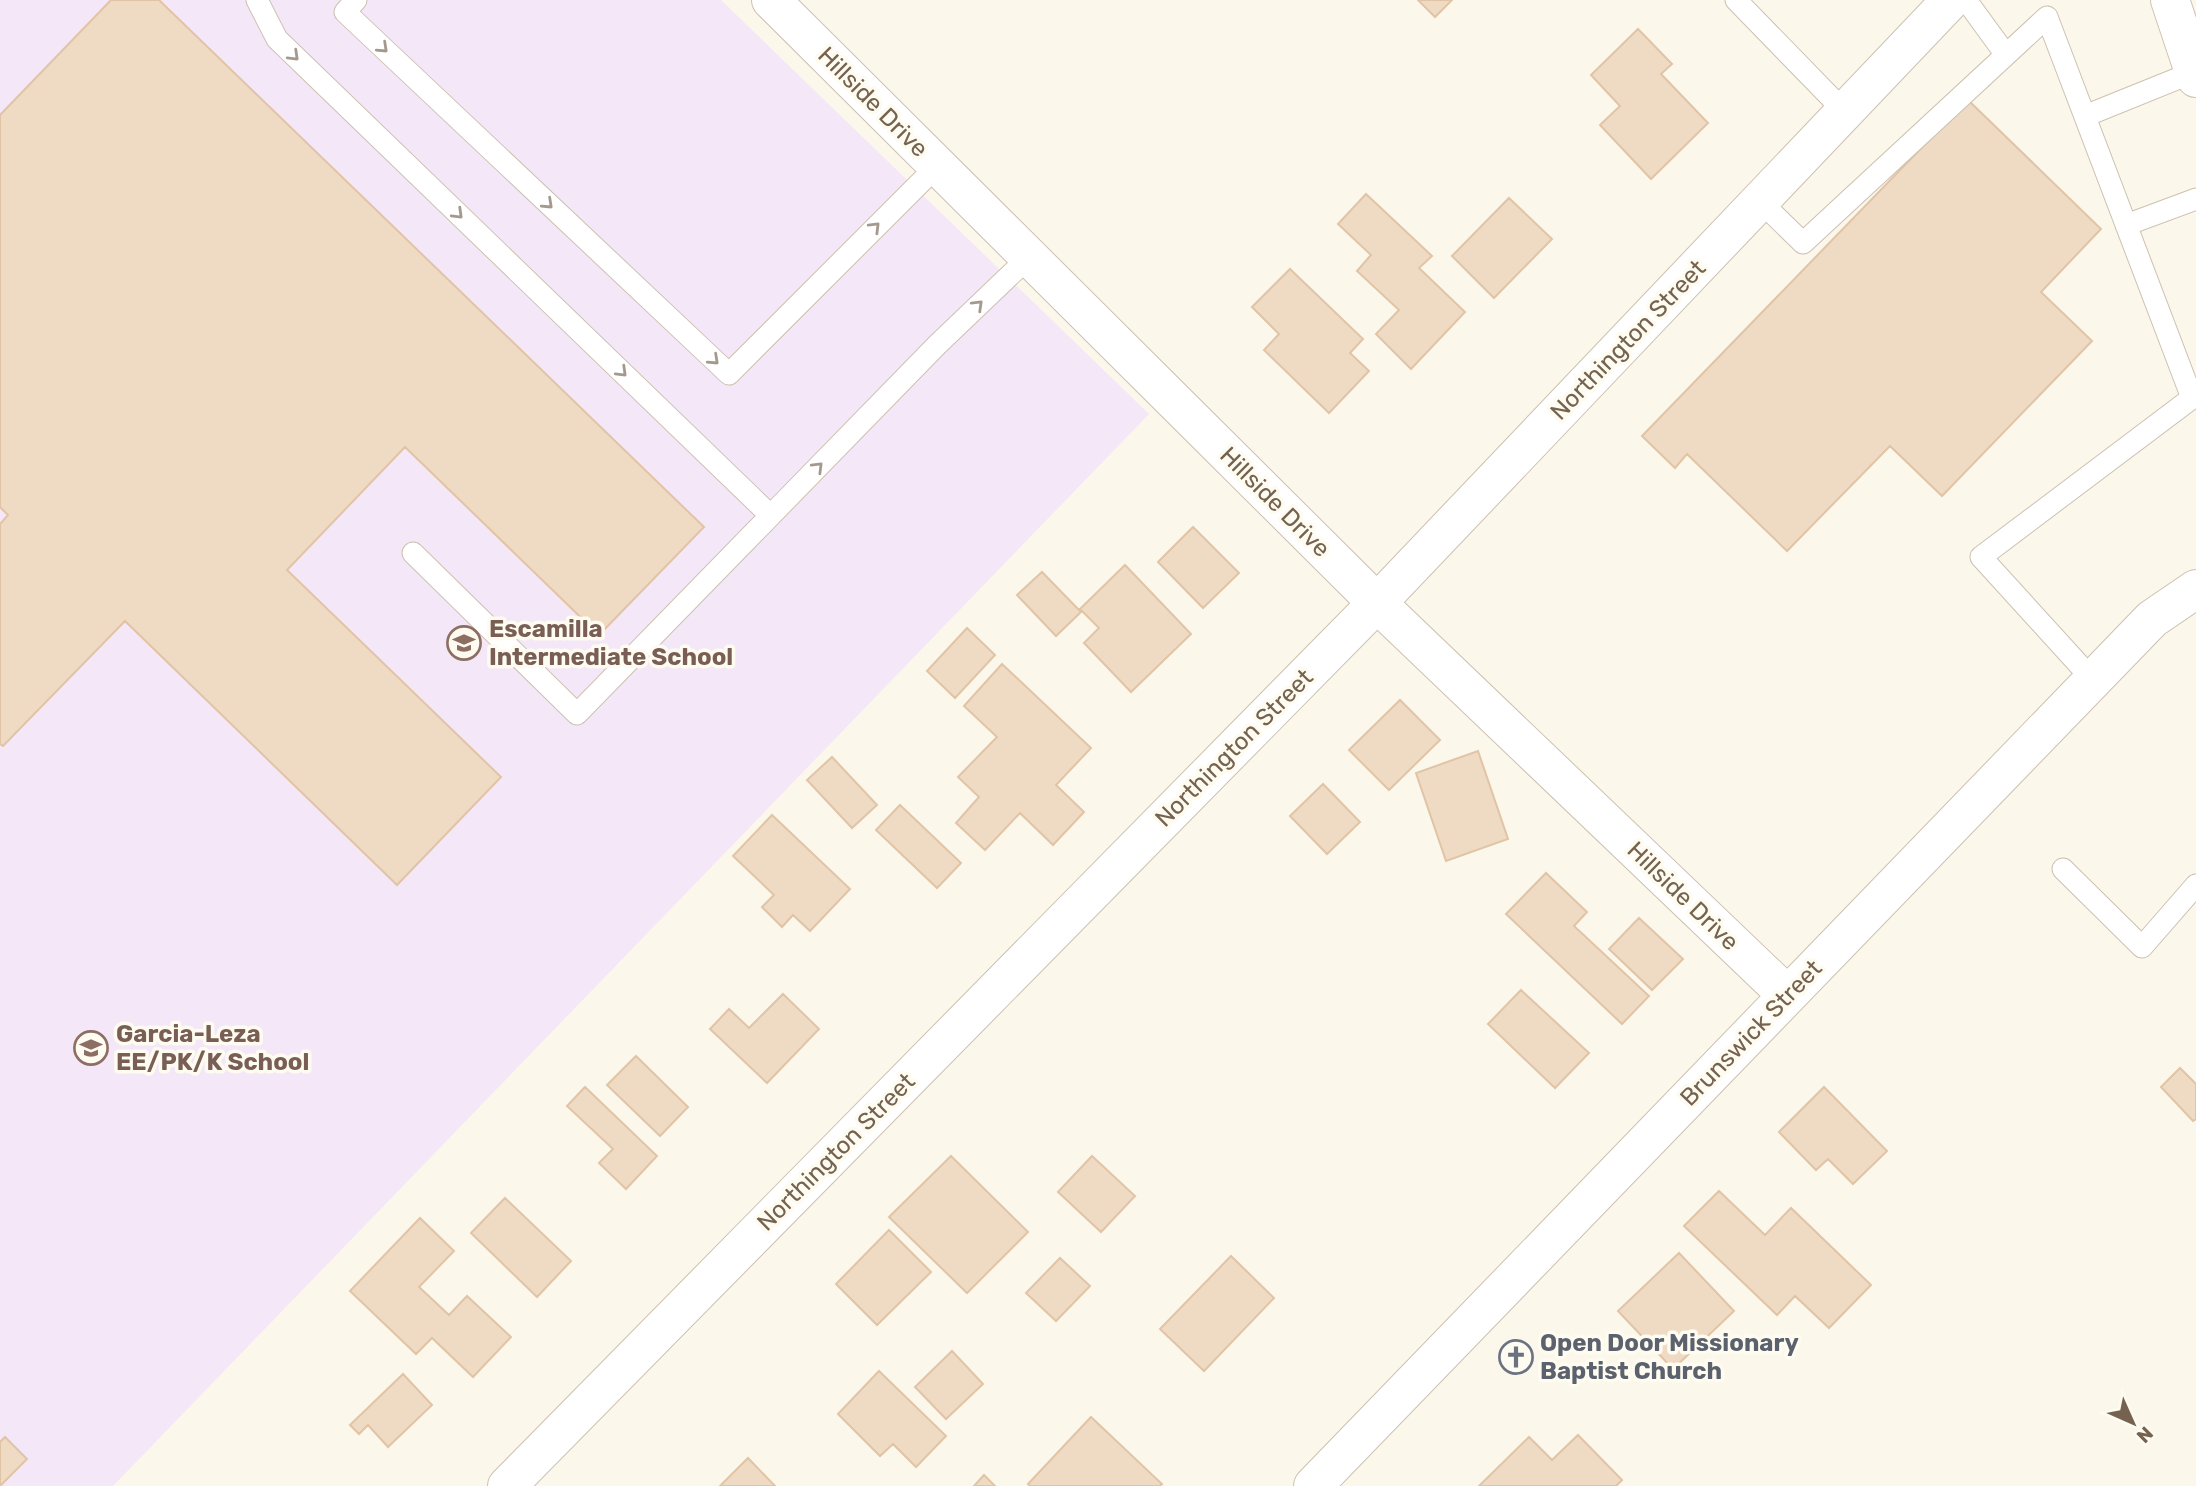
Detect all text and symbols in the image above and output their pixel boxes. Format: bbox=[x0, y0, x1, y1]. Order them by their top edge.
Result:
one-way arrow bbox=[375, 39, 388, 52]
street label: Hillside Drive bbox=[812, 41, 934, 163]
one-way arrow bbox=[286, 48, 299, 61]
one-way arrow bbox=[540, 195, 553, 208]
one-way arrow bbox=[450, 206, 463, 219]
one-way arrow bbox=[867, 223, 880, 236]
street label: Northington Street bbox=[1545, 254, 1711, 426]
one-way arrow bbox=[970, 301, 983, 314]
one-way arrow bbox=[706, 351, 719, 364]
one-way arrow bbox=[614, 364, 627, 377]
street label: Hillside Drive bbox=[1214, 441, 1336, 563]
one-way arrow bbox=[809, 462, 822, 475]
place label: Escamilla Intermediate School bbox=[489, 615, 733, 671]
school or university icon: Escamilla Intermediate School bbox=[445, 624, 483, 662]
street label: Northington Street bbox=[1149, 663, 1319, 833]
street label: Hillside Drive bbox=[1621, 836, 1745, 956]
street label: Brunswick Street bbox=[1674, 954, 1828, 1112]
place label: Garcia-Leza EE/PK/K School bbox=[116, 1020, 309, 1076]
school or university icon: Garcia-Leza EE/PK/K School bbox=[72, 1029, 110, 1067]
street label: Northington Street bbox=[751, 1067, 921, 1237]
place label: Open Door Missionary Baptist Church bbox=[1540, 1329, 1799, 1385]
church icon: Open Door Missionary Baptist Church bbox=[1497, 1338, 1535, 1376]
north arrow bbox=[2098, 1388, 2168, 1458]
text: N bbox=[2132, 1422, 2158, 1448]

